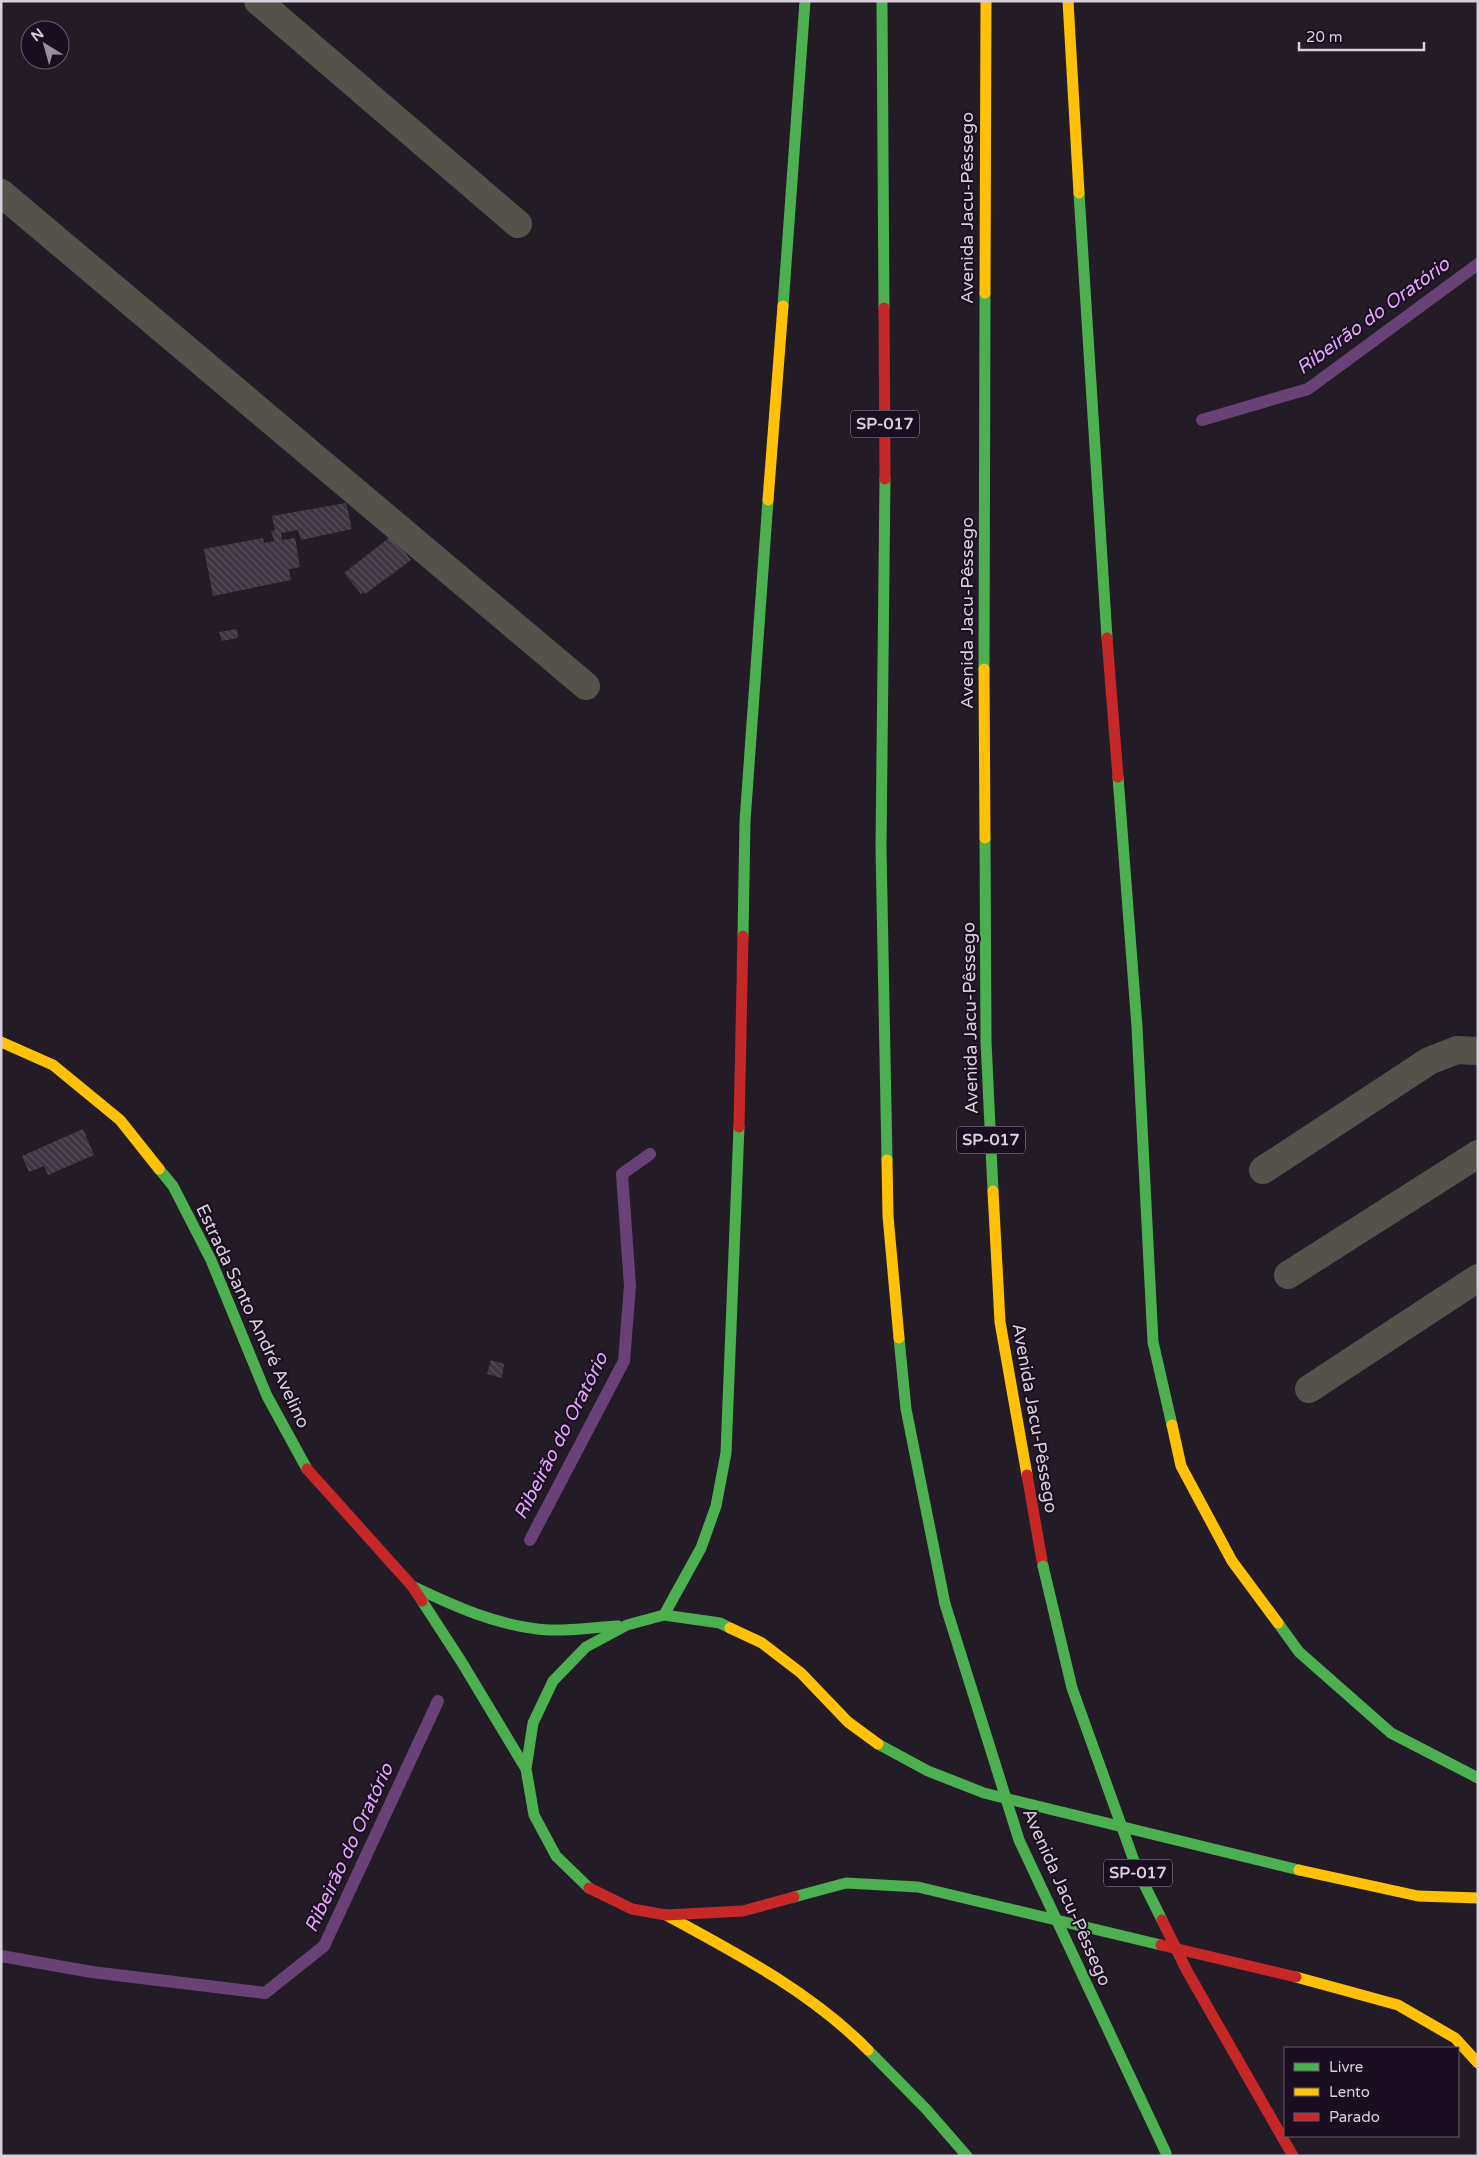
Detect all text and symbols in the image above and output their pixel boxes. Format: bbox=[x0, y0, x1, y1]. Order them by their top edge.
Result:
north arrow bbox=[20, 20, 70, 70]
scale bar bbox=[1299, 20, 1424, 52]
text: N bbox=[28, 25, 47, 45]
text: 20 m bbox=[1306, 28, 1343, 46]
street label: Avenida Jacu-Pêssego bbox=[956, 112, 978, 304]
water label: Ribeirão do Oratório bbox=[1292, 252, 1455, 379]
road number: SP-017 bbox=[851, 410, 919, 438]
street label: Avenida Jacu-Pêssego bbox=[956, 517, 978, 709]
street label: Avenida Jacu-Pêssego bbox=[957, 922, 983, 1114]
road number: SP-017 bbox=[957, 1126, 1025, 1154]
street label: Estrada Santo André Avelino bbox=[191, 1200, 315, 1432]
street label: Avenida Jacu-Pêssego bbox=[1007, 1321, 1063, 1515]
water label: Ribeirão do Oratório bbox=[509, 1348, 613, 1523]
water label: Ribeirão do Oratório bbox=[300, 1759, 398, 1936]
street label: Avenida Jacu-Pêssego bbox=[1018, 1805, 1116, 1989]
road number: SP-017 bbox=[1104, 1860, 1172, 1886]
legend bbox=[1284, 2047, 1459, 2137]
text: Livre bbox=[1329, 2058, 1363, 2076]
text: Lento bbox=[1329, 2083, 1370, 2101]
text: Parado bbox=[1329, 2108, 1380, 2126]

